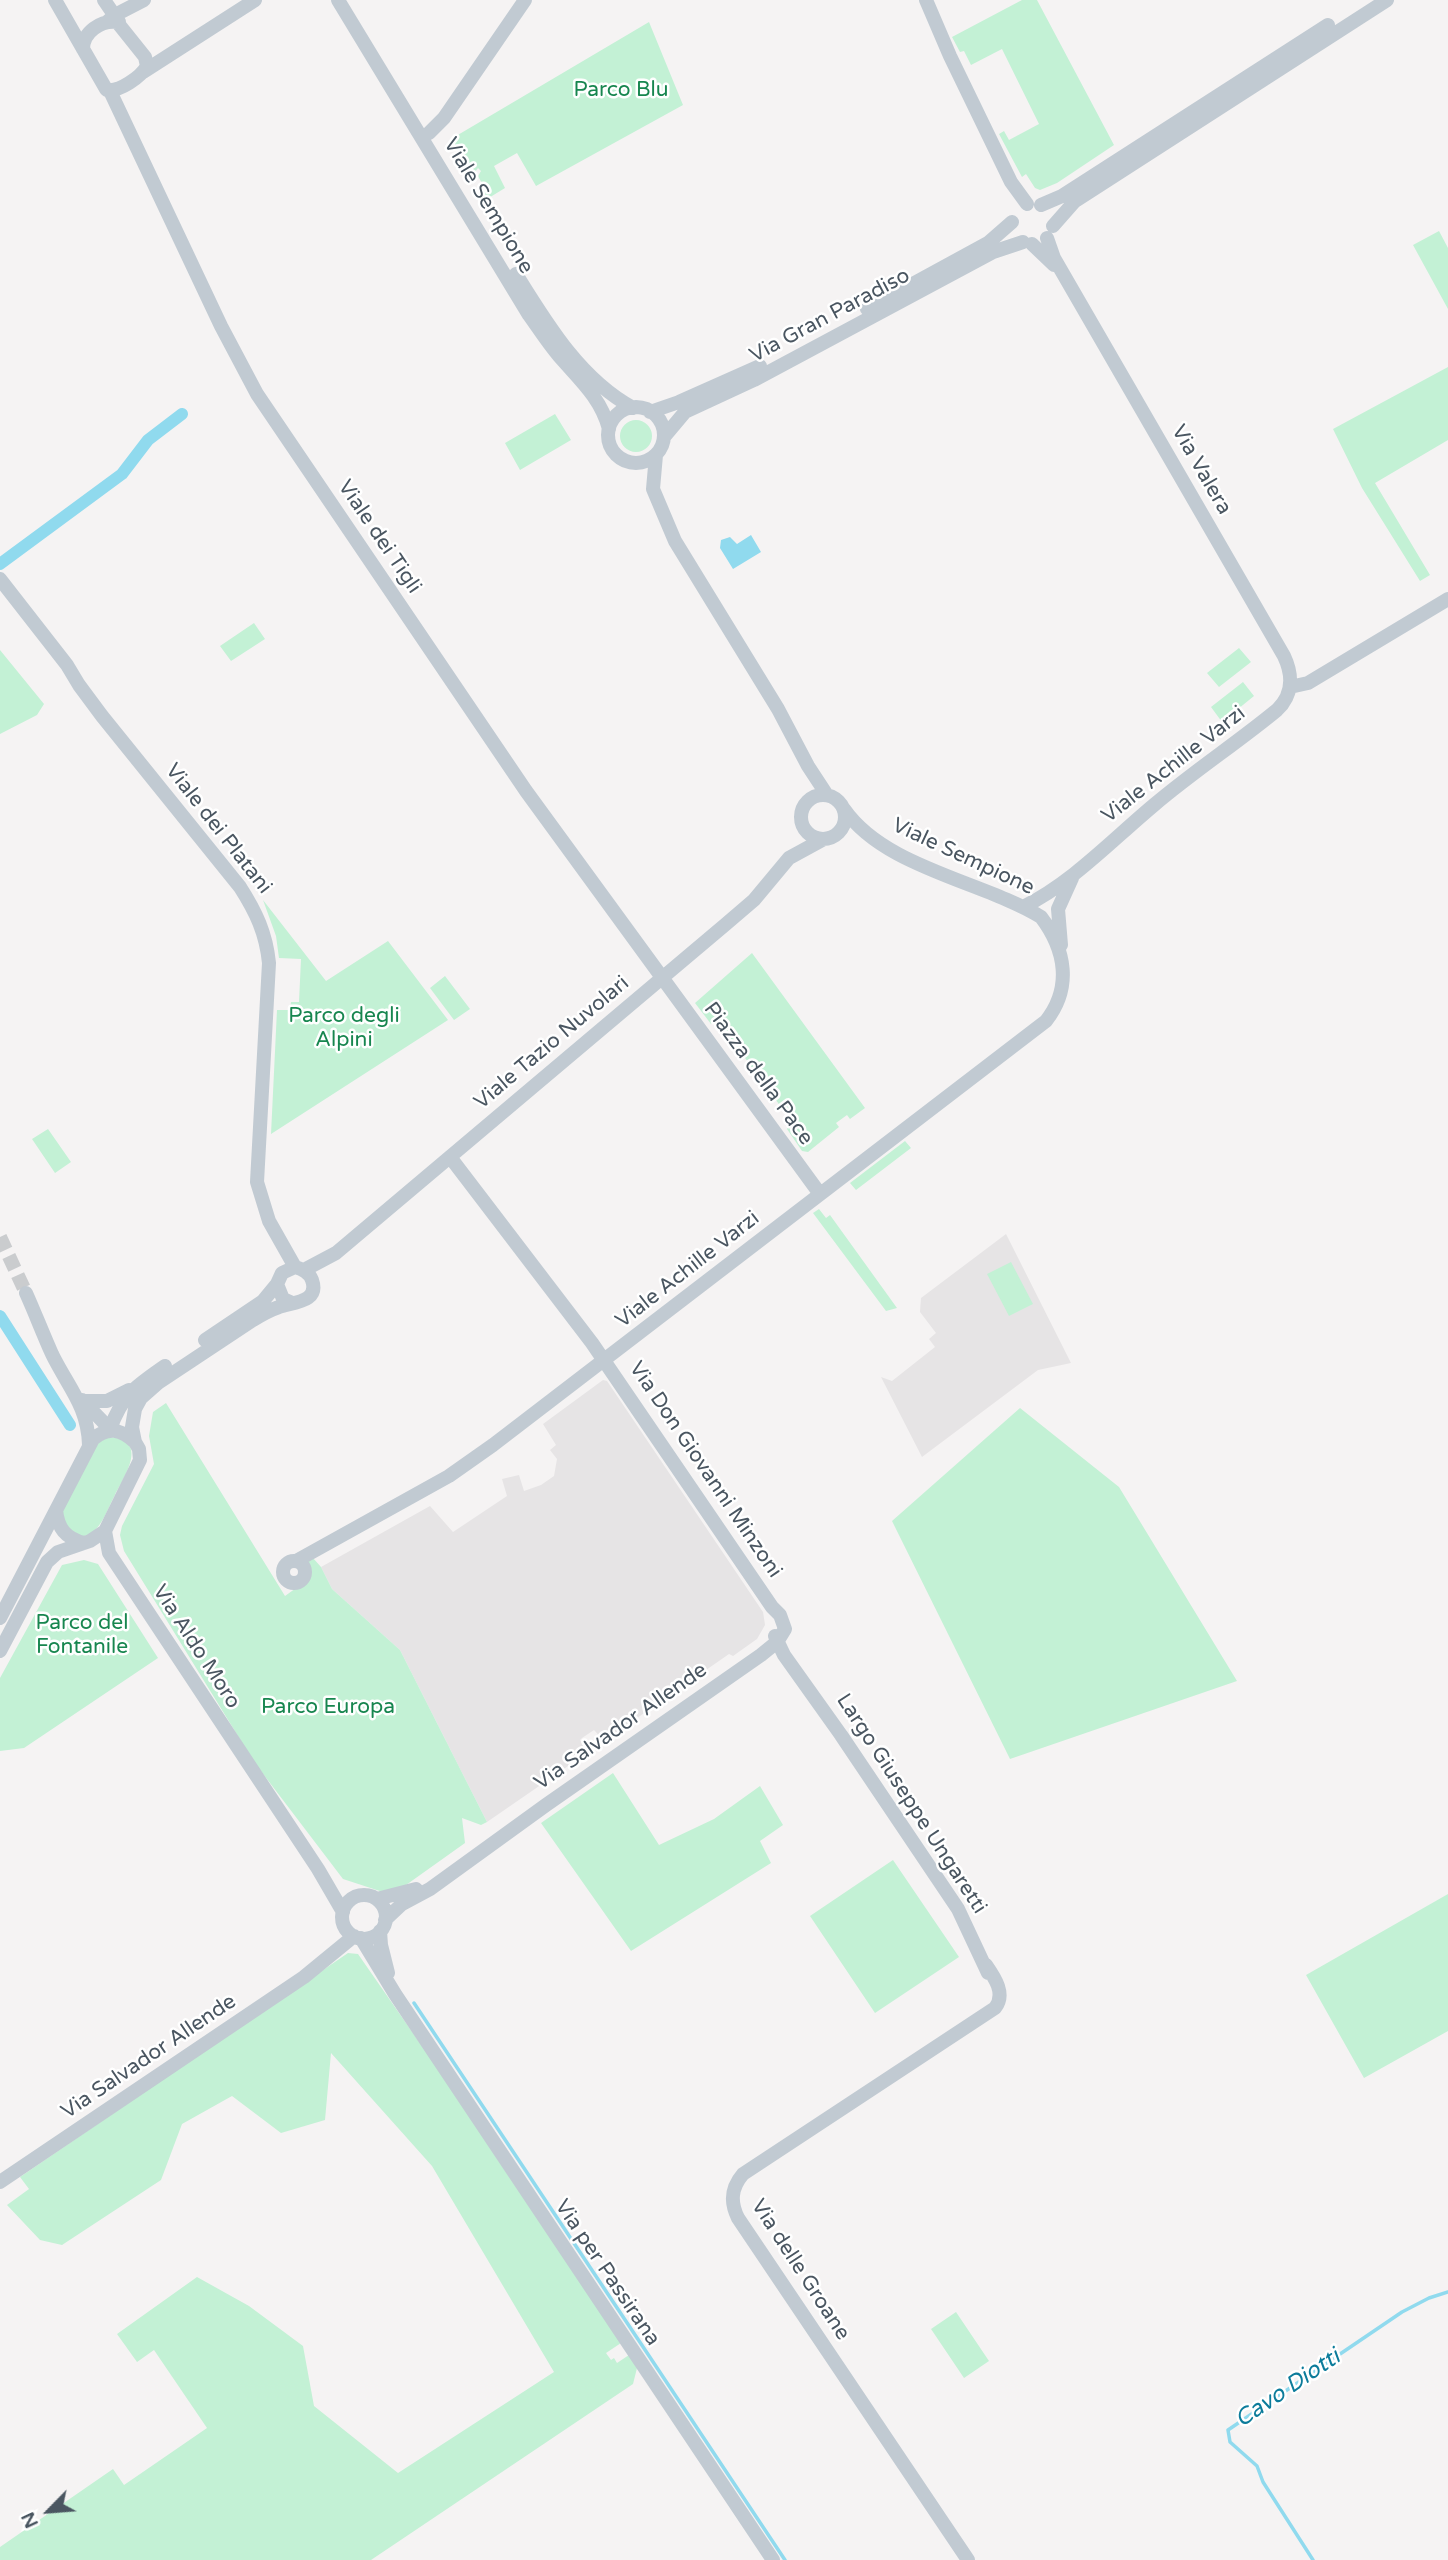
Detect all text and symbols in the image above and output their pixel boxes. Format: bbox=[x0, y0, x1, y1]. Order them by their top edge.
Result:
park label: Parco Blu bbox=[574, 77, 668, 103]
street label: Viale Sempione bbox=[438, 134, 538, 278]
street label: Via Gran Paradiso bbox=[746, 263, 914, 369]
street label: Via Valera bbox=[1165, 421, 1237, 519]
street label: Viale dei Tigli bbox=[332, 476, 426, 598]
street label: Viale Achille Varzi bbox=[1097, 701, 1251, 829]
street label: Viale dei Platani bbox=[159, 759, 277, 899]
street label: Viale Sempione bbox=[888, 813, 1038, 901]
street label: Viale Tazio Nuvolari bbox=[470, 971, 634, 1115]
street label: Piazza della Pace bbox=[698, 998, 818, 1150]
park label: Parco degli Alpini bbox=[288, 1003, 400, 1053]
street label: Viale Achille Varzi bbox=[611, 1206, 765, 1334]
street label: Via Don Giovanni Minzoni bbox=[623, 1357, 787, 1583]
street label: Via Aldo Moro bbox=[147, 1580, 245, 1714]
park label: Parco del Fontanile bbox=[36, 1610, 128, 1660]
street label: Via Salvador Allende bbox=[530, 1658, 712, 1796]
street label: Largo Giuseppe Ungaretti bbox=[830, 1689, 992, 1919]
park label: Parco Europa bbox=[261, 1694, 395, 1720]
street label: Via Salvador Allende bbox=[57, 1989, 241, 2125]
street label: Via per Passirana bbox=[549, 2195, 665, 2351]
street label: Via delle Groane bbox=[745, 2195, 855, 2345]
water label: Cavo Diotti bbox=[1230, 2344, 1346, 2434]
north arrow bbox=[14, 2476, 84, 2546]
text: N bbox=[17, 2508, 43, 2531]

